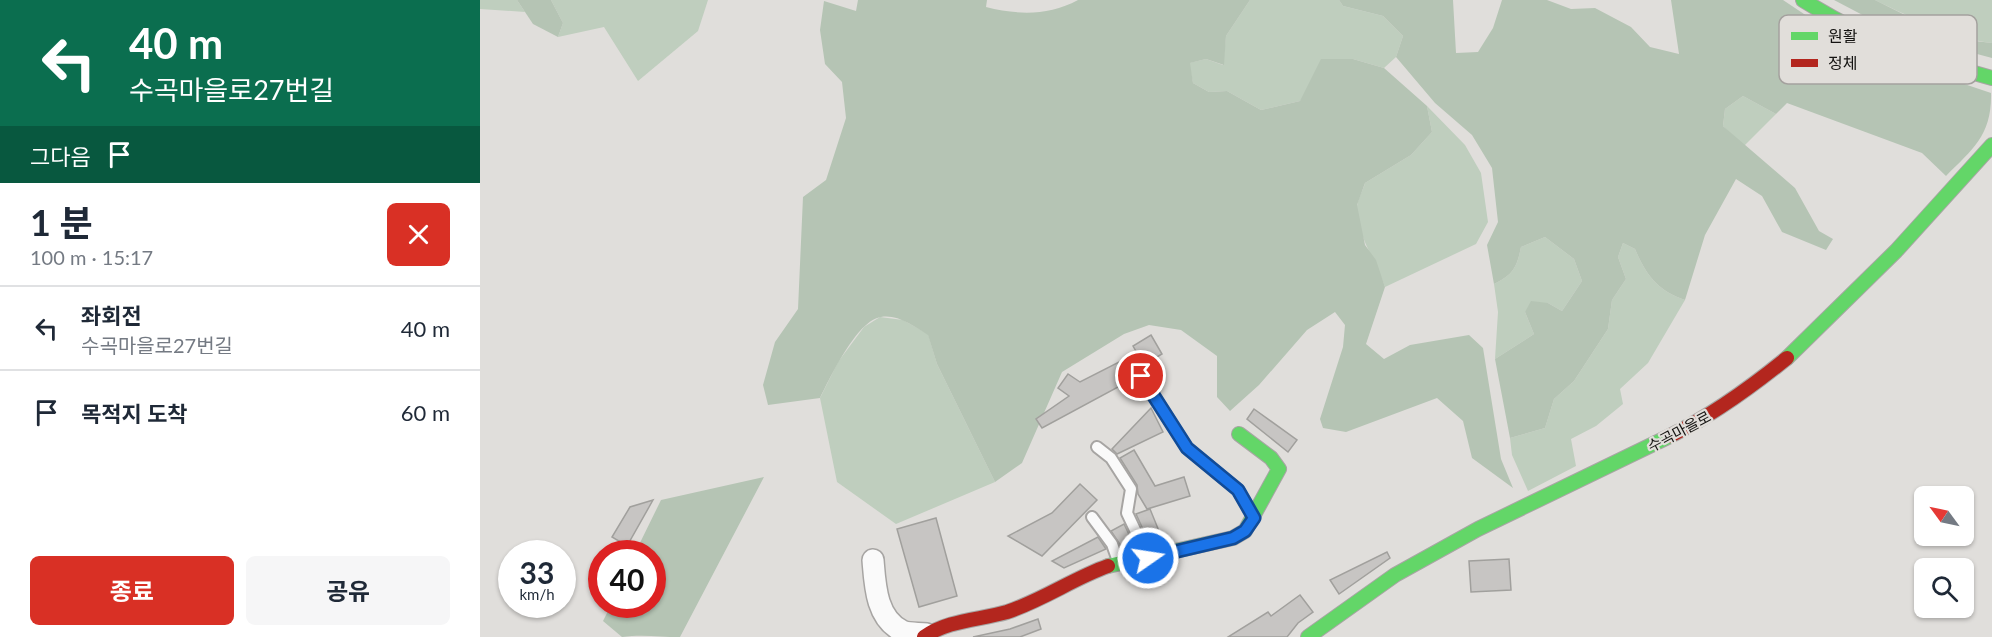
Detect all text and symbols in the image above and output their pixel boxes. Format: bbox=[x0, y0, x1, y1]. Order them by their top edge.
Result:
legend bbox=[1779, 15, 1977, 84]
text: 40 m bbox=[129, 18, 223, 68]
icon: left bbox=[30, 24, 108, 102]
text: 원활 bbox=[1828, 26, 1858, 45]
text: 정체 bbox=[1828, 53, 1857, 72]
text: 수곡마을로27번길 bbox=[129, 73, 334, 106]
icon: arrive bbox=[103, 138, 136, 171]
text: 그다음 bbox=[30, 143, 91, 170]
text: 1 분 bbox=[30, 200, 93, 244]
button: close bbox=[387, 203, 450, 266]
text: 100 m · 15:17 bbox=[30, 245, 153, 269]
text: 좌회전 bbox=[81, 302, 142, 329]
icon: left bbox=[30, 312, 63, 345]
text: 40 m bbox=[401, 315, 450, 342]
text: 수곡마을로27번길 bbox=[81, 333, 233, 357]
pin bbox=[1115, 350, 1166, 401]
icon: arrive bbox=[1124, 359, 1157, 392]
icon: arrive bbox=[30, 396, 63, 429]
text: 60 m bbox=[401, 399, 450, 426]
text: 목적지 도착 bbox=[81, 400, 188, 427]
street label: 수곡마을로 bbox=[1644, 407, 1714, 455]
north arrow bbox=[1914, 486, 1974, 546]
map controls bbox=[1914, 486, 1974, 618]
position arrow bbox=[1116, 526, 1180, 590]
speed limit sign: 40 bbox=[588, 540, 666, 618]
text: 33 bbox=[520, 554, 554, 590]
button: 종료 bbox=[30, 556, 234, 625]
button: 공유 bbox=[246, 556, 450, 625]
button: search bbox=[1914, 558, 1974, 618]
text: km/h bbox=[519, 585, 555, 603]

